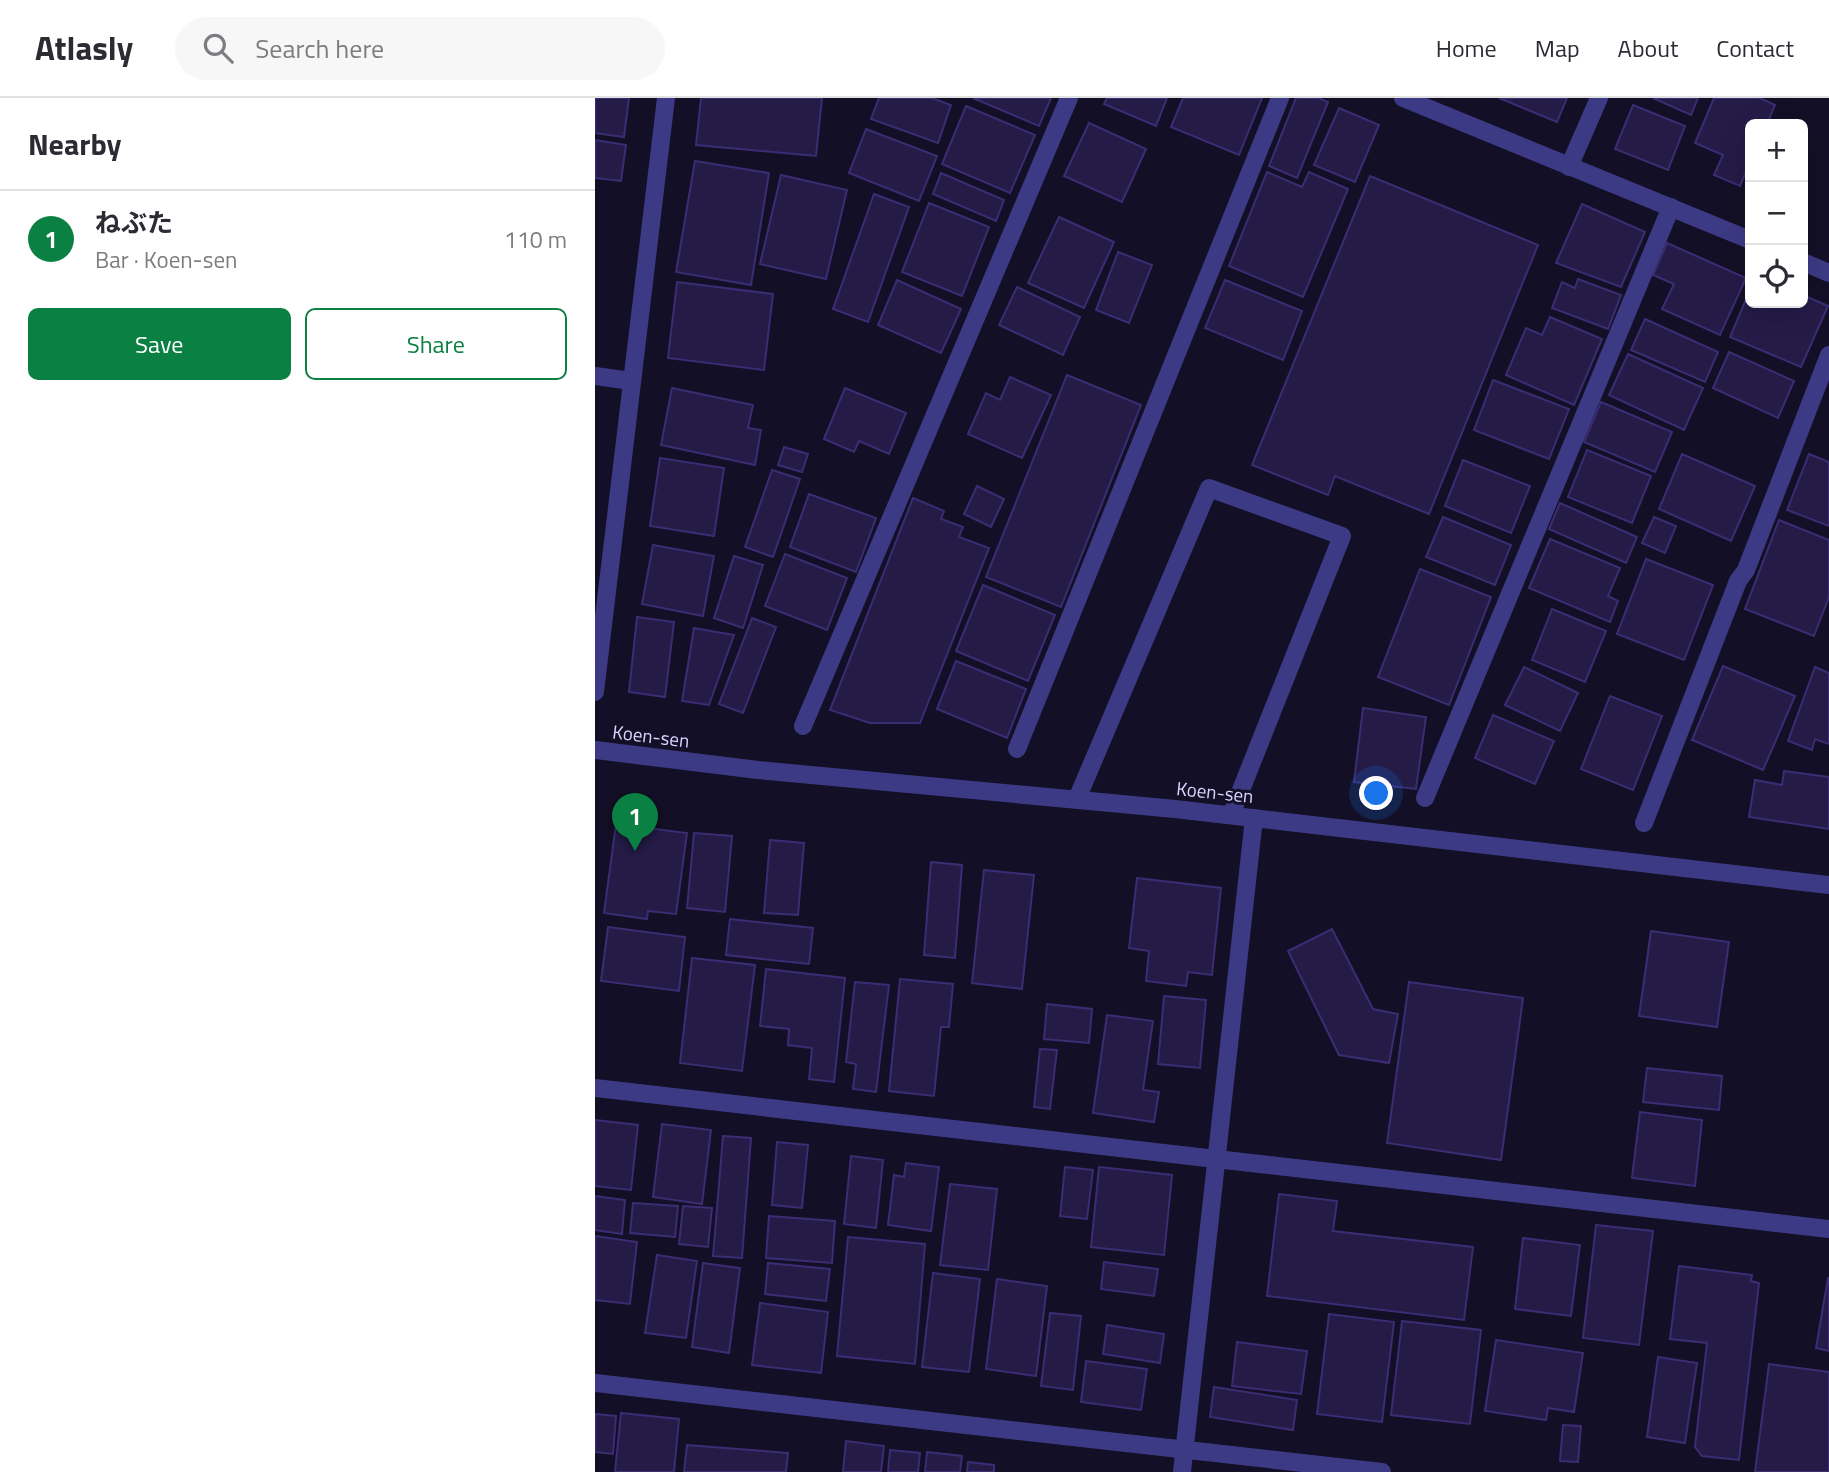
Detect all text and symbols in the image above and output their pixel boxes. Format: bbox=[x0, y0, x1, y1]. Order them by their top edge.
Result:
search box bbox=[175, 17, 665, 80]
text: Atlasly bbox=[35, 23, 133, 73]
icon: search bbox=[199, 29, 237, 67]
text: Search here bbox=[255, 29, 384, 68]
text: Home bbox=[1436, 30, 1497, 66]
text: Map bbox=[1535, 30, 1580, 66]
text: About bbox=[1618, 30, 1678, 66]
text: Contact bbox=[1716, 30, 1794, 66]
map controls bbox=[1745, 119, 1808, 308]
button: + bbox=[1745, 119, 1808, 182]
text: Nearby bbox=[28, 121, 121, 167]
button: − bbox=[1745, 182, 1808, 245]
text: ねぶた bbox=[95, 203, 173, 242]
text: 1 bbox=[45, 222, 57, 257]
text: 110 m bbox=[504, 222, 567, 257]
text: Bar · Koen-sen bbox=[95, 242, 237, 277]
button: locate bbox=[1745, 245, 1808, 308]
button: Save bbox=[28, 308, 291, 380]
button: Share bbox=[305, 308, 567, 380]
street label: Koen-sen bbox=[611, 716, 691, 755]
street label: Koen-sen bbox=[1175, 773, 1255, 810]
your location bbox=[1359, 776, 1393, 810]
pin: 1 bbox=[612, 793, 658, 851]

